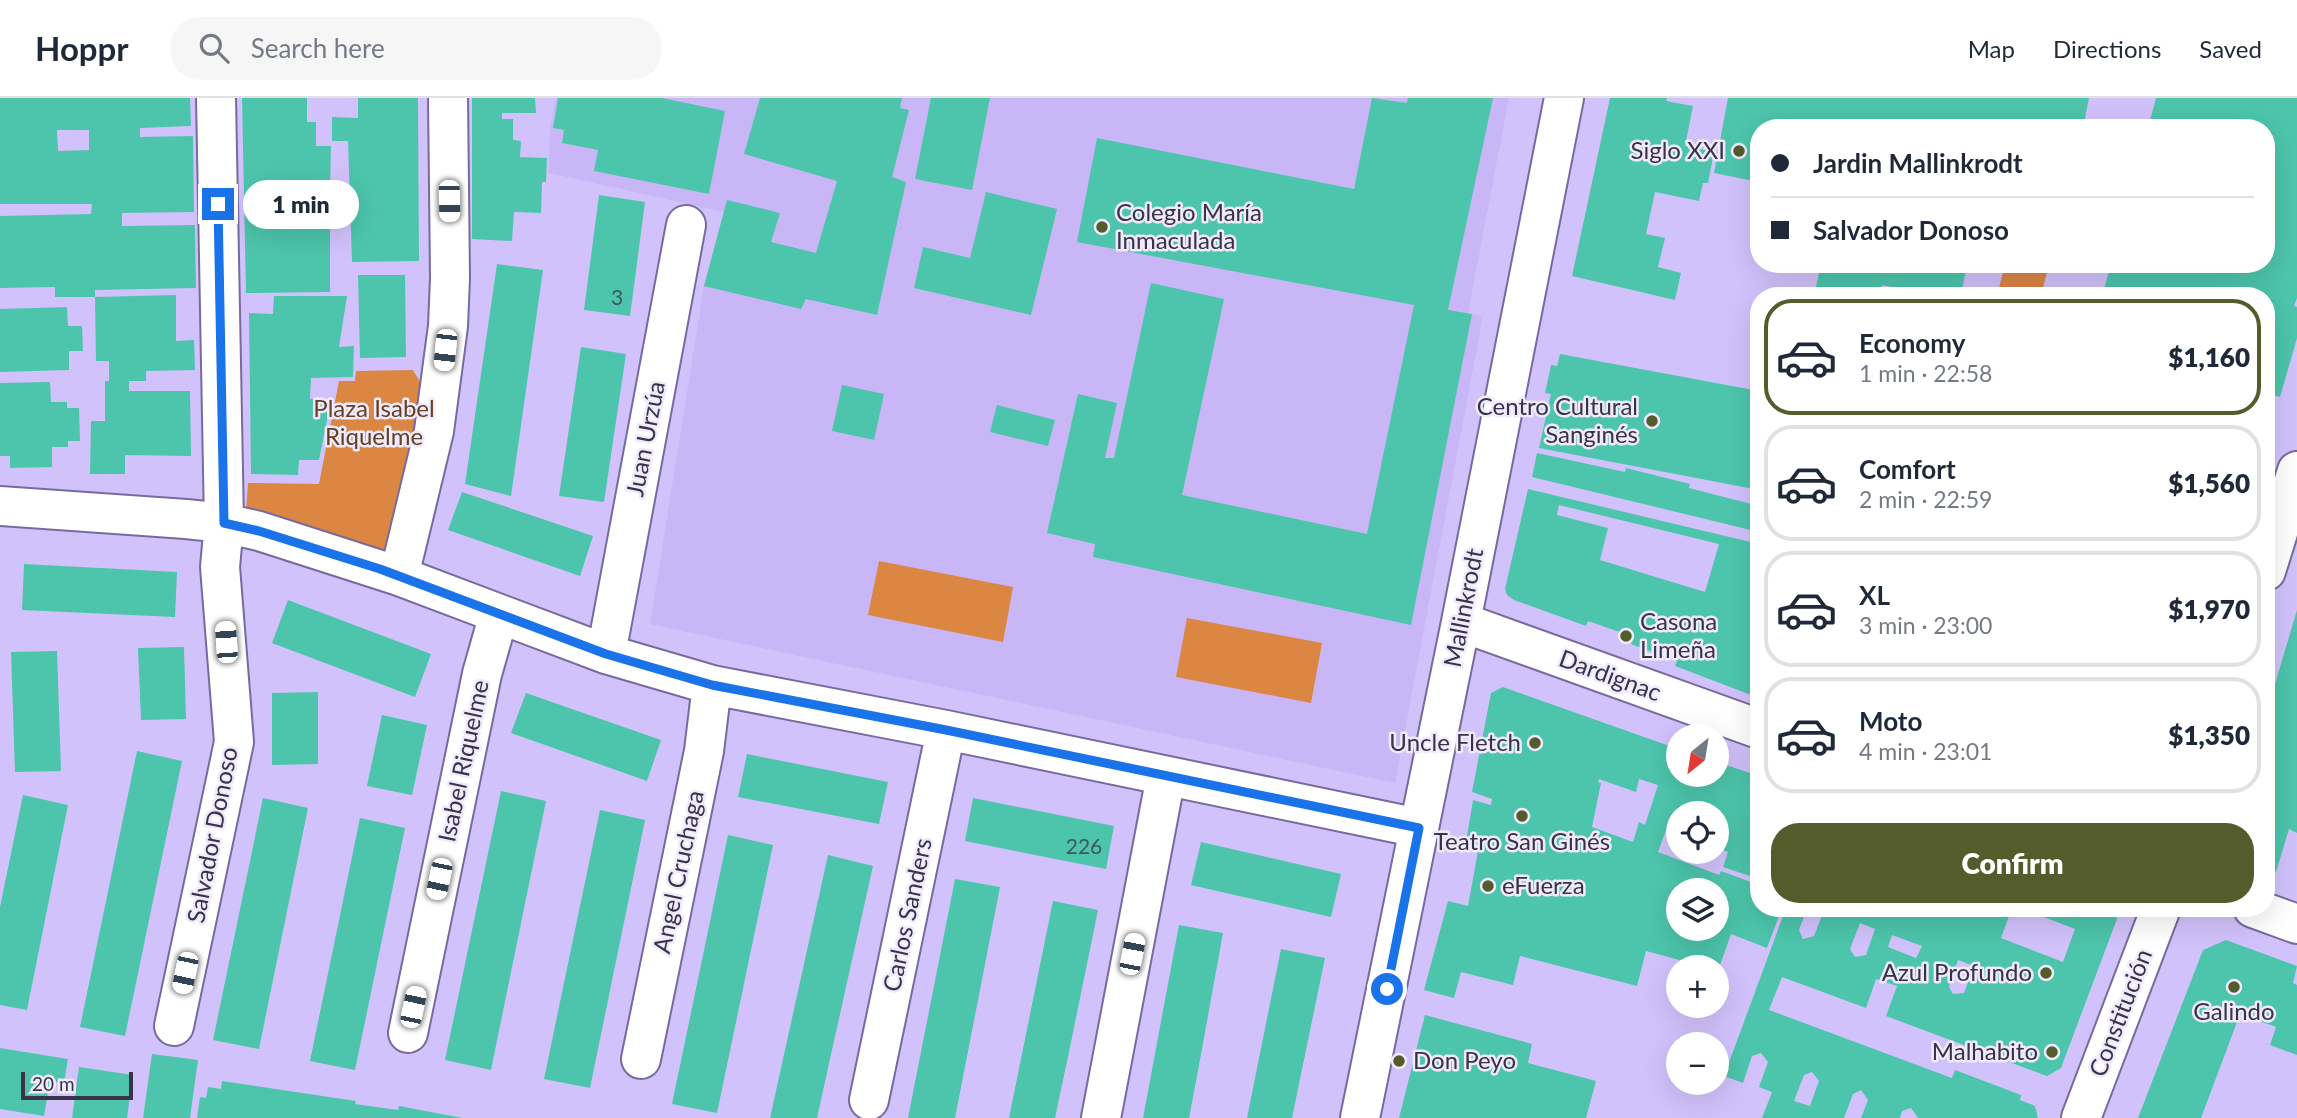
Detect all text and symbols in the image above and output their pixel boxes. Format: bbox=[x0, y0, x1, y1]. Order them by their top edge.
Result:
search box bbox=[171, 17, 661, 80]
text: Hoppr bbox=[35, 28, 129, 68]
icon: search bbox=[195, 29, 233, 67]
text: Search here bbox=[251, 32, 385, 64]
text: Map bbox=[1968, 34, 2015, 63]
text: Directions bbox=[2053, 34, 2161, 63]
text: Saved bbox=[2199, 34, 2262, 63]
place label: Siglo XXI bbox=[1631, 135, 1725, 164]
marker: Siglo XXI bbox=[1731, 143, 1747, 159]
text: Jardin Mallinkrodt bbox=[1813, 147, 2023, 179]
callout: 1 min bbox=[242, 180, 358, 228]
car bbox=[439, 180, 460, 222]
route end bbox=[202, 188, 234, 220]
text: 1 min bbox=[272, 190, 330, 218]
place label: Colegio María Inmaculada bbox=[1116, 197, 1262, 254]
text: Salvador Donoso bbox=[1813, 214, 2009, 246]
marker: Colegio María Inmaculada bbox=[1094, 219, 1110, 235]
house number: 3 bbox=[611, 284, 623, 309]
icon: car bbox=[1775, 326, 1838, 389]
text: Economy bbox=[1859, 327, 1965, 359]
car bbox=[433, 328, 458, 372]
text: $1,160 bbox=[2168, 341, 2250, 373]
text: 1 min · 22:58 bbox=[1859, 359, 1992, 387]
street label: Juan Urzúa bbox=[619, 379, 670, 499]
place label: Centro Cultural Sanginés bbox=[1477, 391, 1638, 448]
park label: Plaza Isabel Riquelme bbox=[313, 393, 435, 450]
marker: Centro Cultural Sanginés bbox=[1644, 413, 1660, 429]
icon: car bbox=[1775, 452, 1838, 515]
text: Comfort bbox=[1859, 453, 1956, 485]
text: $1,560 bbox=[2168, 467, 2250, 499]
text: 2 min · 22:59 bbox=[1859, 485, 1992, 513]
street label: Mallinkrodt bbox=[1437, 545, 1488, 670]
icon: car bbox=[1775, 578, 1838, 641]
text: XL bbox=[1859, 579, 1890, 611]
text: $1,970 bbox=[2168, 593, 2250, 625]
place label: Casona Limeña bbox=[1640, 606, 1717, 663]
text: 3 min · 23:00 bbox=[1859, 611, 1992, 639]
car bbox=[215, 620, 238, 664]
marker: Casona Limeña bbox=[1618, 628, 1634, 644]
street label: Dardignac bbox=[1555, 643, 1666, 706]
street label: Isabel Riquelme bbox=[431, 677, 494, 844]
icon: car bbox=[1775, 704, 1838, 767]
text: Moto bbox=[1859, 705, 1922, 737]
text: $1,350 bbox=[2168, 719, 2250, 751]
north arrow bbox=[1666, 724, 1729, 788]
map controls bbox=[1666, 724, 1729, 1095]
place label: Uncle Fletch bbox=[1389, 727, 1521, 756]
marker: Uncle Fletch bbox=[1527, 735, 1543, 751]
text: 4 min · 23:01 bbox=[1859, 737, 1992, 765]
street label: Salvador Donoso bbox=[180, 744, 243, 925]
street label: Angel Cruchaga bbox=[646, 788, 709, 956]
button: locate bbox=[1666, 801, 1729, 864]
marker: Teatro San Ginés bbox=[1514, 808, 1530, 824]
button: Confirm bbox=[1771, 823, 2254, 903]
place label: Teatro San Ginés bbox=[1434, 826, 1610, 855]
house number: 226 bbox=[1066, 833, 1102, 858]
street label: Carlos Sanders bbox=[876, 835, 937, 994]
car bbox=[425, 856, 454, 902]
place label: eFuerza bbox=[1502, 870, 1585, 899]
marker: eFuerza bbox=[1480, 878, 1496, 894]
button: layers bbox=[1666, 878, 1729, 941]
car bbox=[1118, 931, 1147, 977]
street label: Constitución bbox=[2082, 945, 2157, 1080]
car bbox=[171, 950, 200, 996]
button: + bbox=[1666, 955, 1729, 1018]
place label: Azul Profundo bbox=[1882, 957, 2032, 986]
marker: Azul Profundo bbox=[2038, 965, 2054, 981]
route start bbox=[1371, 973, 1403, 1005]
marker: Galindo bbox=[2226, 979, 2242, 995]
car bbox=[399, 984, 428, 1030]
place label: Galindo bbox=[2193, 996, 2275, 1025]
button: − bbox=[1666, 1032, 1729, 1095]
place label: Malhabito bbox=[1932, 1036, 2038, 1065]
marker: Malhabito bbox=[2044, 1044, 2060, 1060]
place label: Don Peyo bbox=[1413, 1045, 1516, 1074]
marker: Don Peyo bbox=[1391, 1053, 1407, 1069]
scale bar bbox=[21, 1069, 133, 1101]
text: 20 m bbox=[32, 1072, 75, 1095]

